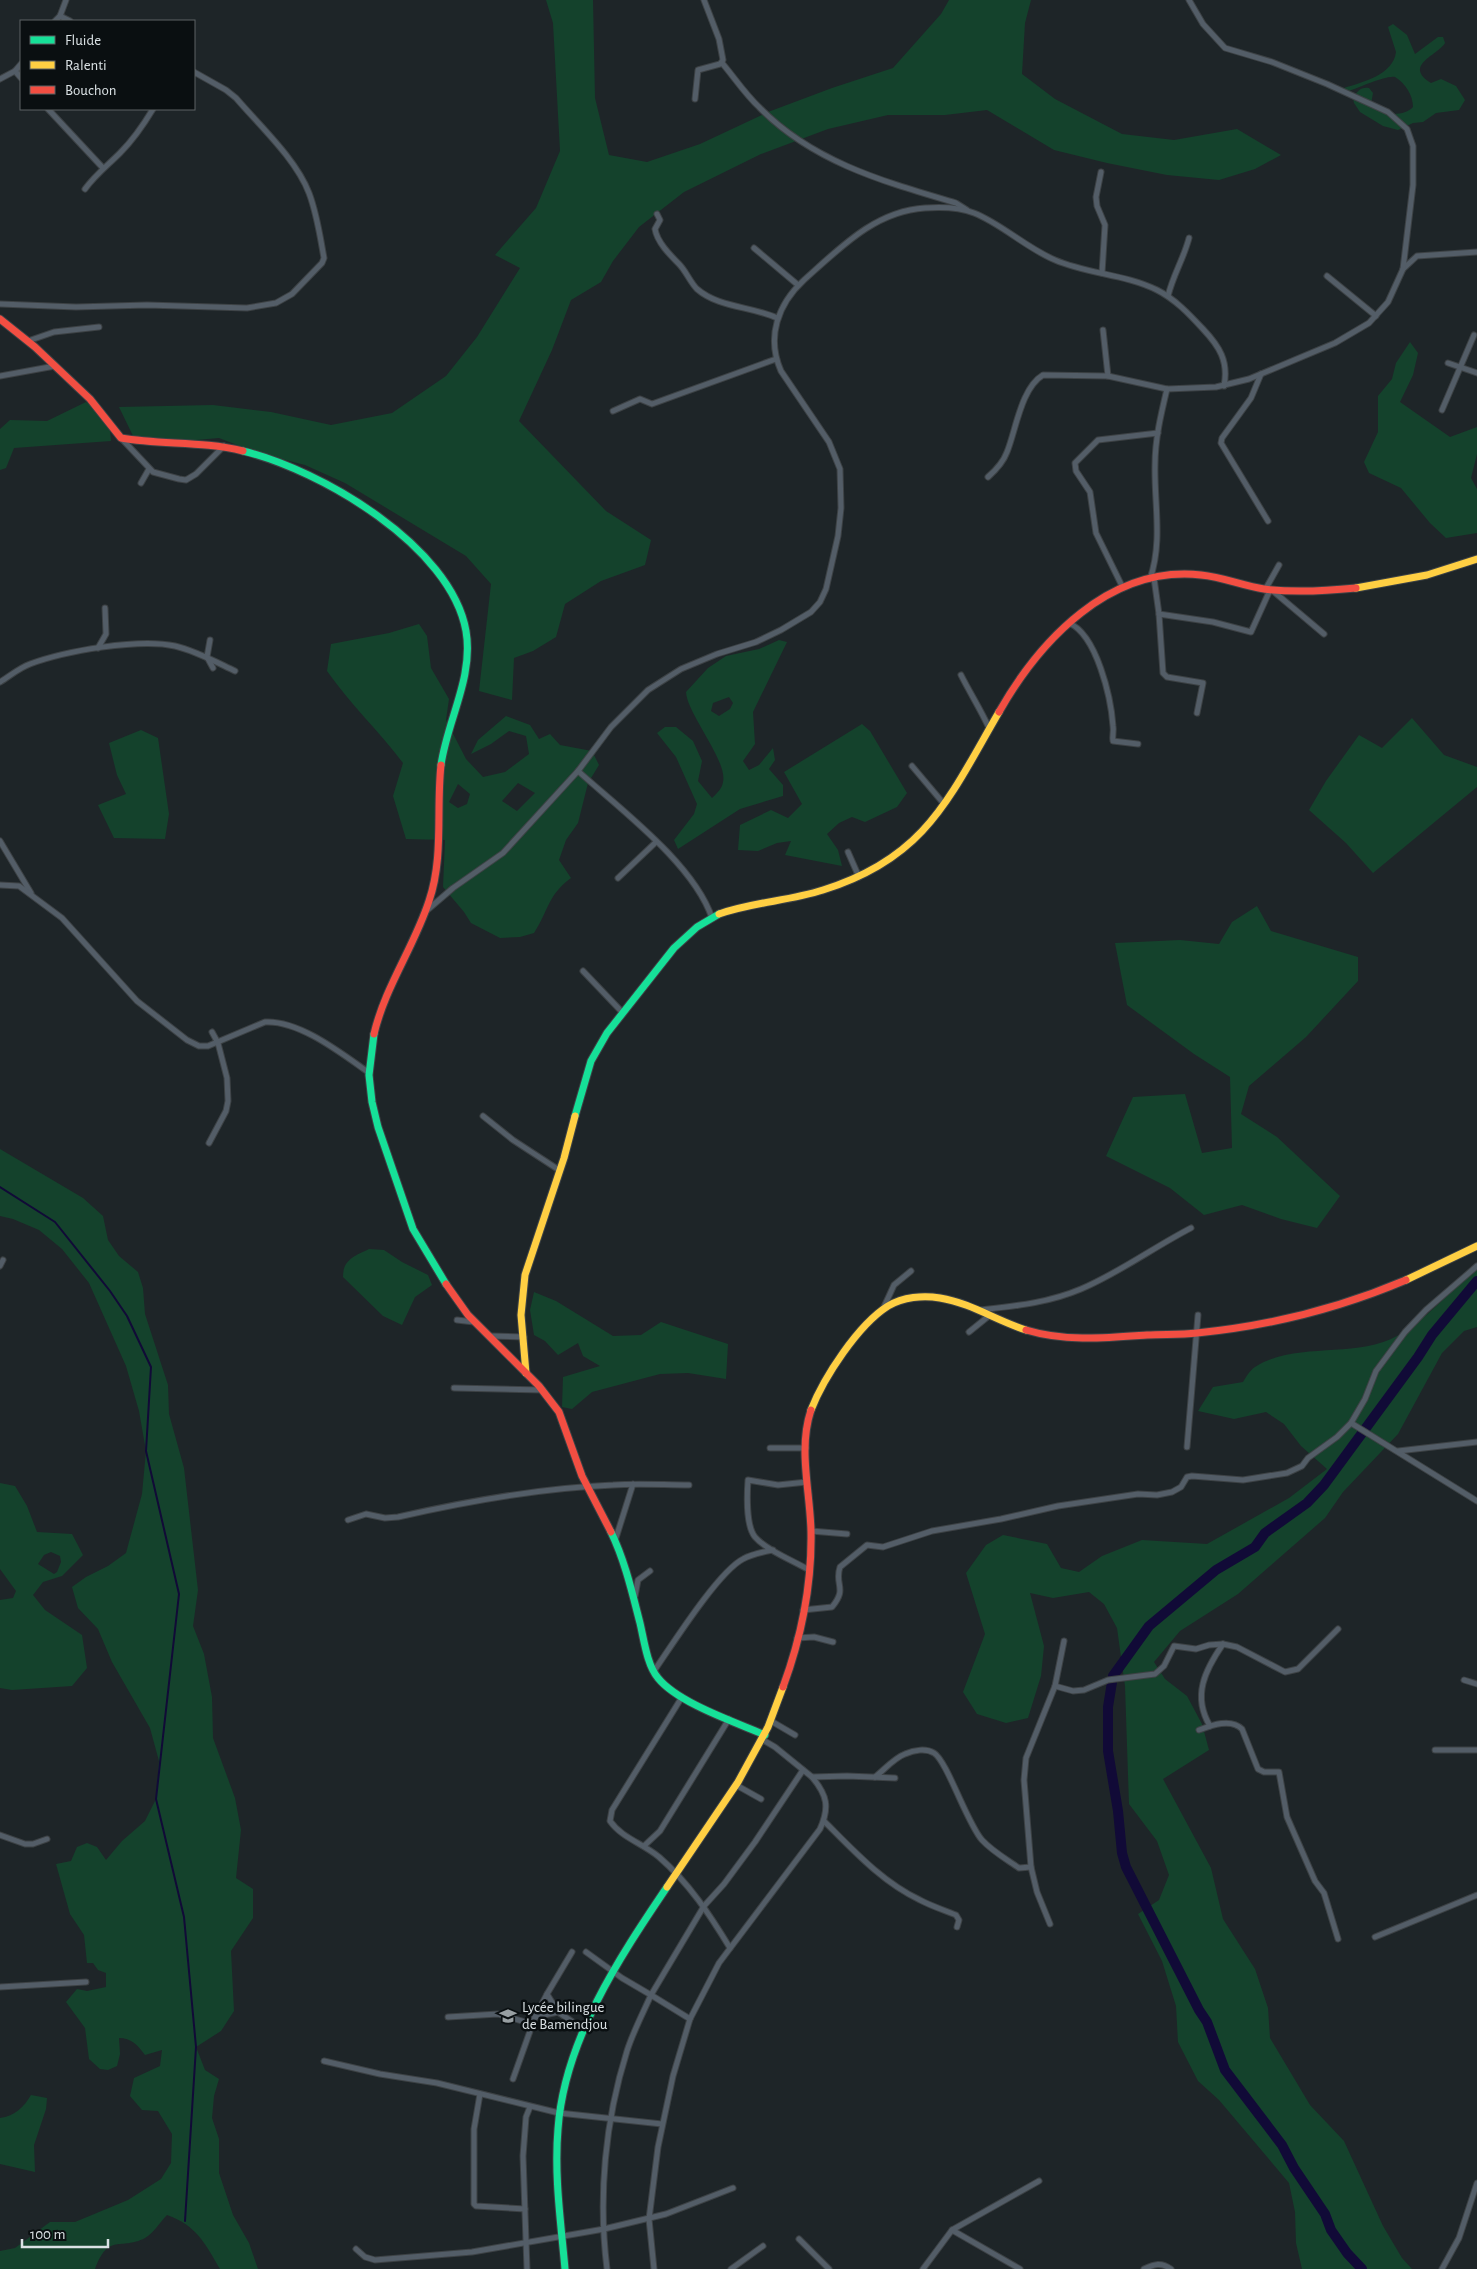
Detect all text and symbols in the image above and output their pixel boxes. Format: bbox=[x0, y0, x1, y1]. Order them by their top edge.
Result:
legend bbox=[20, 20, 195, 110]
text: Fluide bbox=[65, 33, 101, 48]
text: Ralenti bbox=[65, 58, 107, 73]
text: Bouchon bbox=[65, 83, 116, 98]
place label: Lycée bilingue de Bamendjou bbox=[522, 2000, 608, 2032]
school or university icon: Lycée bilingue de Bamendjou bbox=[498, 2006, 518, 2026]
scale bar bbox=[22, 2216, 109, 2248]
text: 100 m bbox=[30, 2227, 65, 2242]

